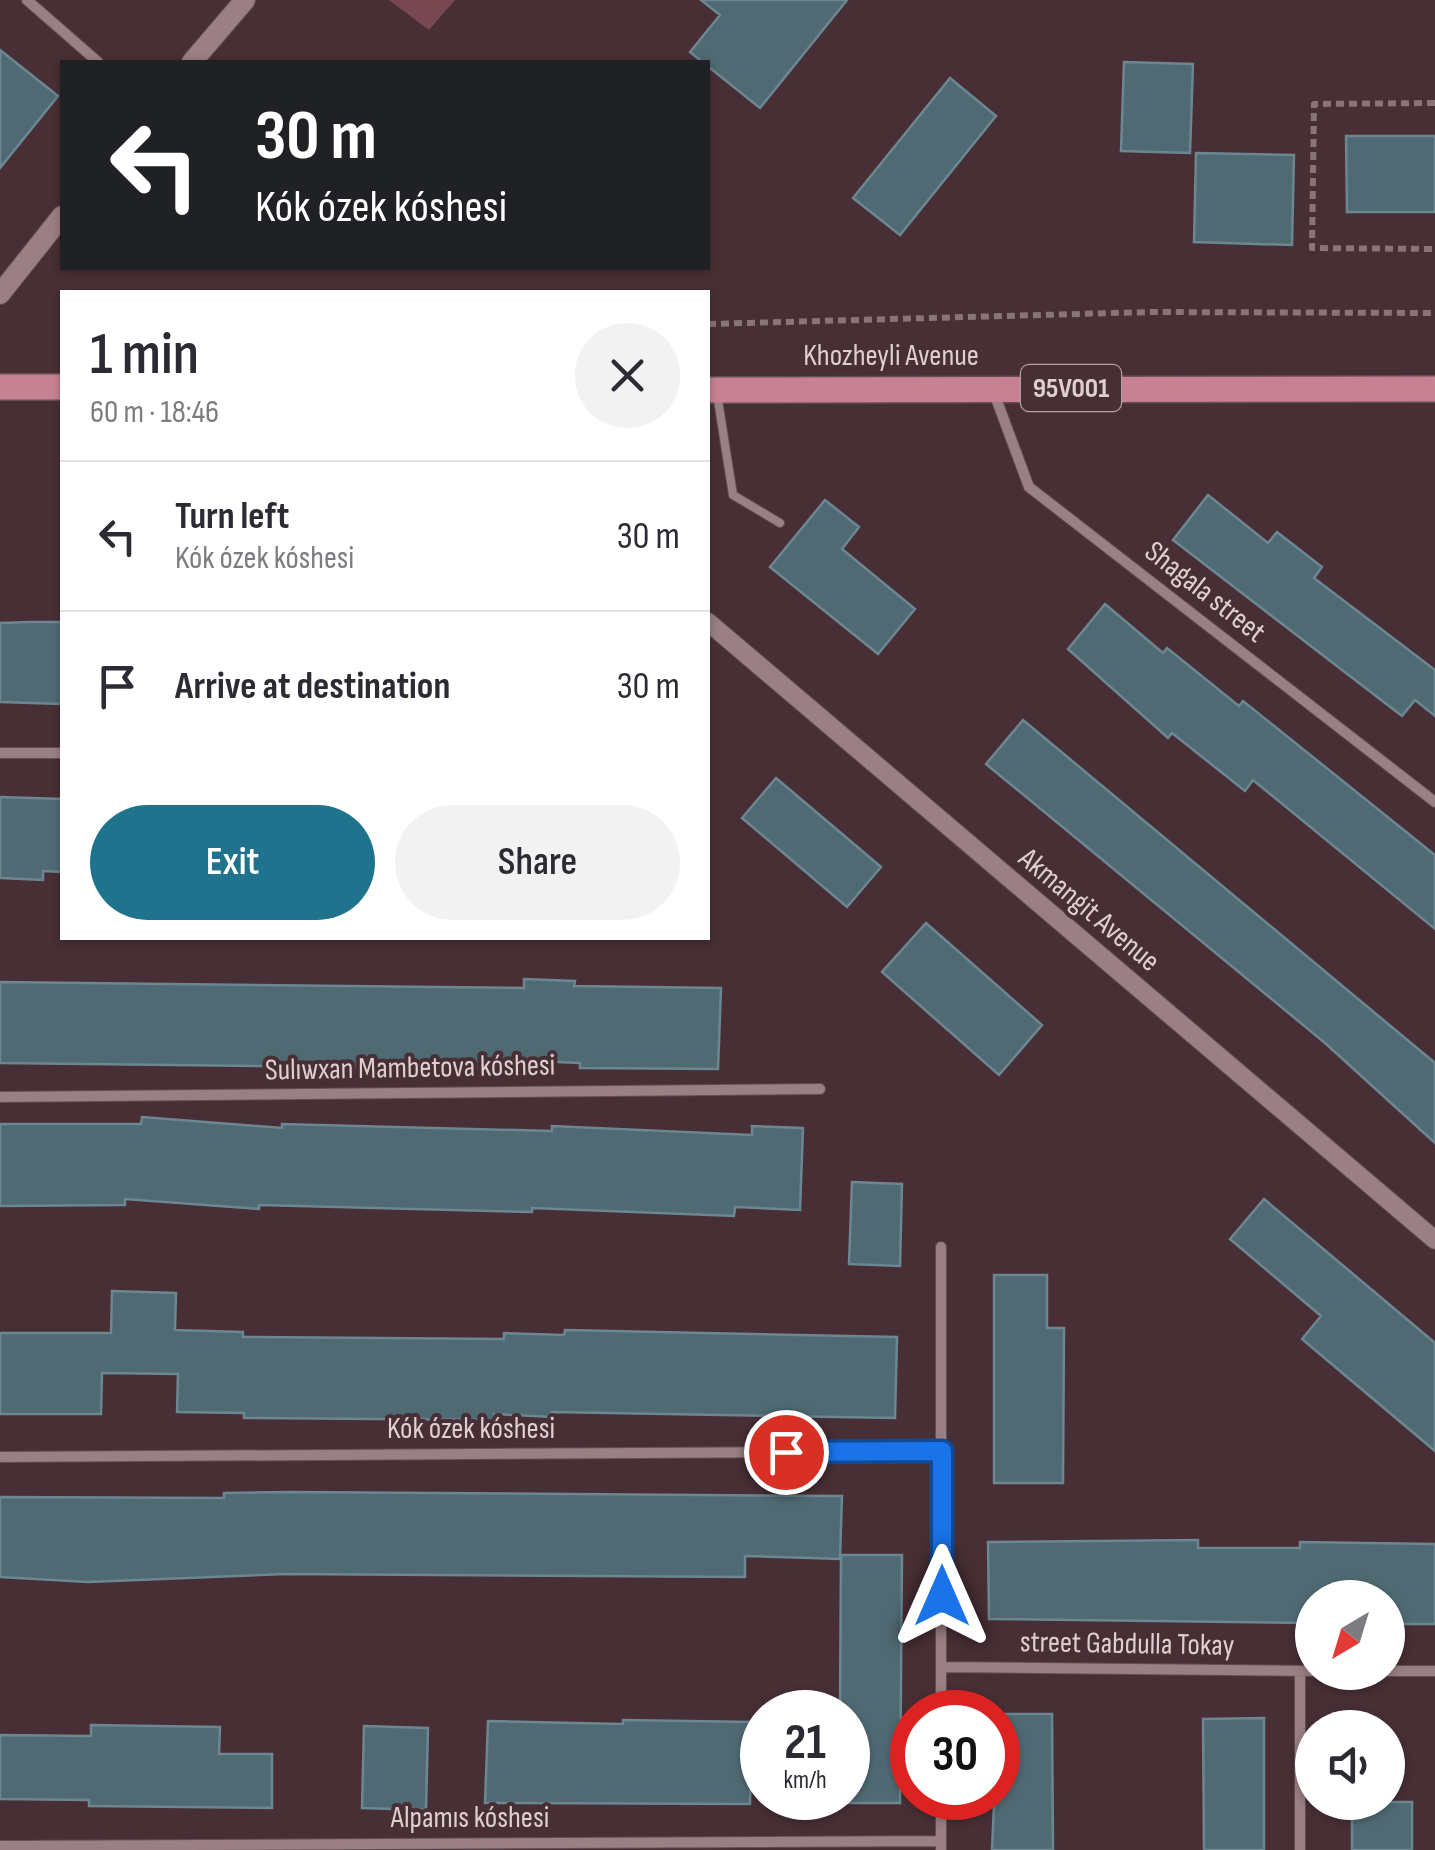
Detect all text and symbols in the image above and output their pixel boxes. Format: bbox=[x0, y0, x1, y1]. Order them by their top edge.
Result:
text: 30 m bbox=[255, 95, 377, 179]
icon: left bbox=[90, 100, 220, 230]
text: Kók ózek kóshesi bbox=[255, 180, 507, 235]
text: 1 min bbox=[90, 319, 199, 391]
button: close bbox=[575, 323, 680, 428]
street label: Khozheyli Avenue bbox=[803, 338, 979, 374]
road number: 95V001 bbox=[1021, 365, 1121, 411]
text: 60 m · 18:46 bbox=[90, 393, 219, 432]
text: Turn left bbox=[175, 494, 289, 539]
icon: left bbox=[90, 509, 145, 564]
text: 30 m bbox=[617, 514, 680, 559]
street label: Shagala street bbox=[1137, 534, 1273, 650]
text: Kók ózek kóshesi bbox=[175, 539, 354, 578]
icon: arrive bbox=[90, 659, 145, 714]
text: Arrive at destination bbox=[175, 664, 450, 709]
text: 30 m bbox=[617, 664, 680, 709]
button: Exit bbox=[90, 805, 375, 920]
button: Share bbox=[395, 805, 680, 920]
street label: Akmangit Avenue bbox=[1010, 840, 1167, 979]
street label: Sulıwxan Mambetova kóshesi bbox=[264, 1047, 556, 1089]
pin bbox=[744, 1410, 829, 1495]
street label: Kók ózek kóshesi bbox=[387, 1411, 555, 1447]
icon: arrive bbox=[759, 1425, 814, 1480]
position arrow bbox=[890, 1544, 994, 1648]
north arrow bbox=[1295, 1580, 1405, 1690]
map controls bbox=[1295, 1580, 1405, 1820]
street label: street Gabdulla Tokay bbox=[1020, 1624, 1235, 1664]
speed limit sign: 30 bbox=[890, 1690, 1020, 1820]
button: sound bbox=[1295, 1710, 1405, 1820]
text: 21 bbox=[784, 1713, 826, 1773]
text: km/h bbox=[783, 1765, 827, 1796]
street label: Alpamıs kóshesi bbox=[390, 1800, 549, 1836]

